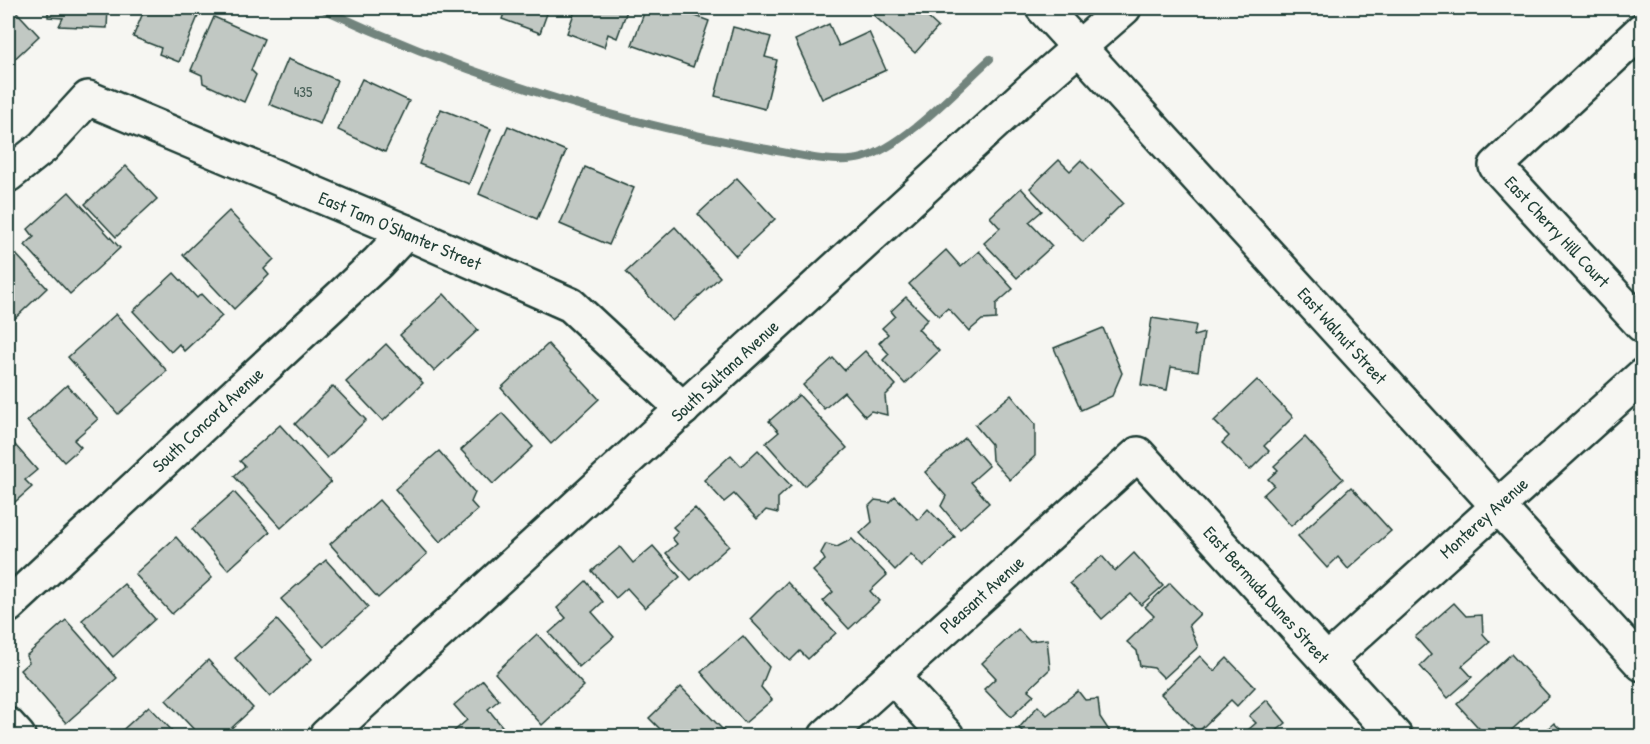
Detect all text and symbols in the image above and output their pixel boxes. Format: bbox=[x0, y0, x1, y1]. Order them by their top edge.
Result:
house number: 435 bbox=[294, 81, 313, 102]
street label: East Cherry Hill Court bbox=[1499, 170, 1616, 294]
street label: East Tam O'Shanter Street bbox=[315, 185, 486, 276]
street label: East Walnut Street bbox=[1292, 282, 1393, 390]
street label: South Sultana Avenue bbox=[665, 314, 784, 427]
street label: South Concord Avenue bbox=[147, 361, 269, 478]
street label: Monterey Avenue bbox=[1434, 471, 1533, 564]
street label: East Bermuda Dunes Street bbox=[1198, 520, 1335, 669]
street label: Pleasant Avenue bbox=[934, 550, 1029, 639]

